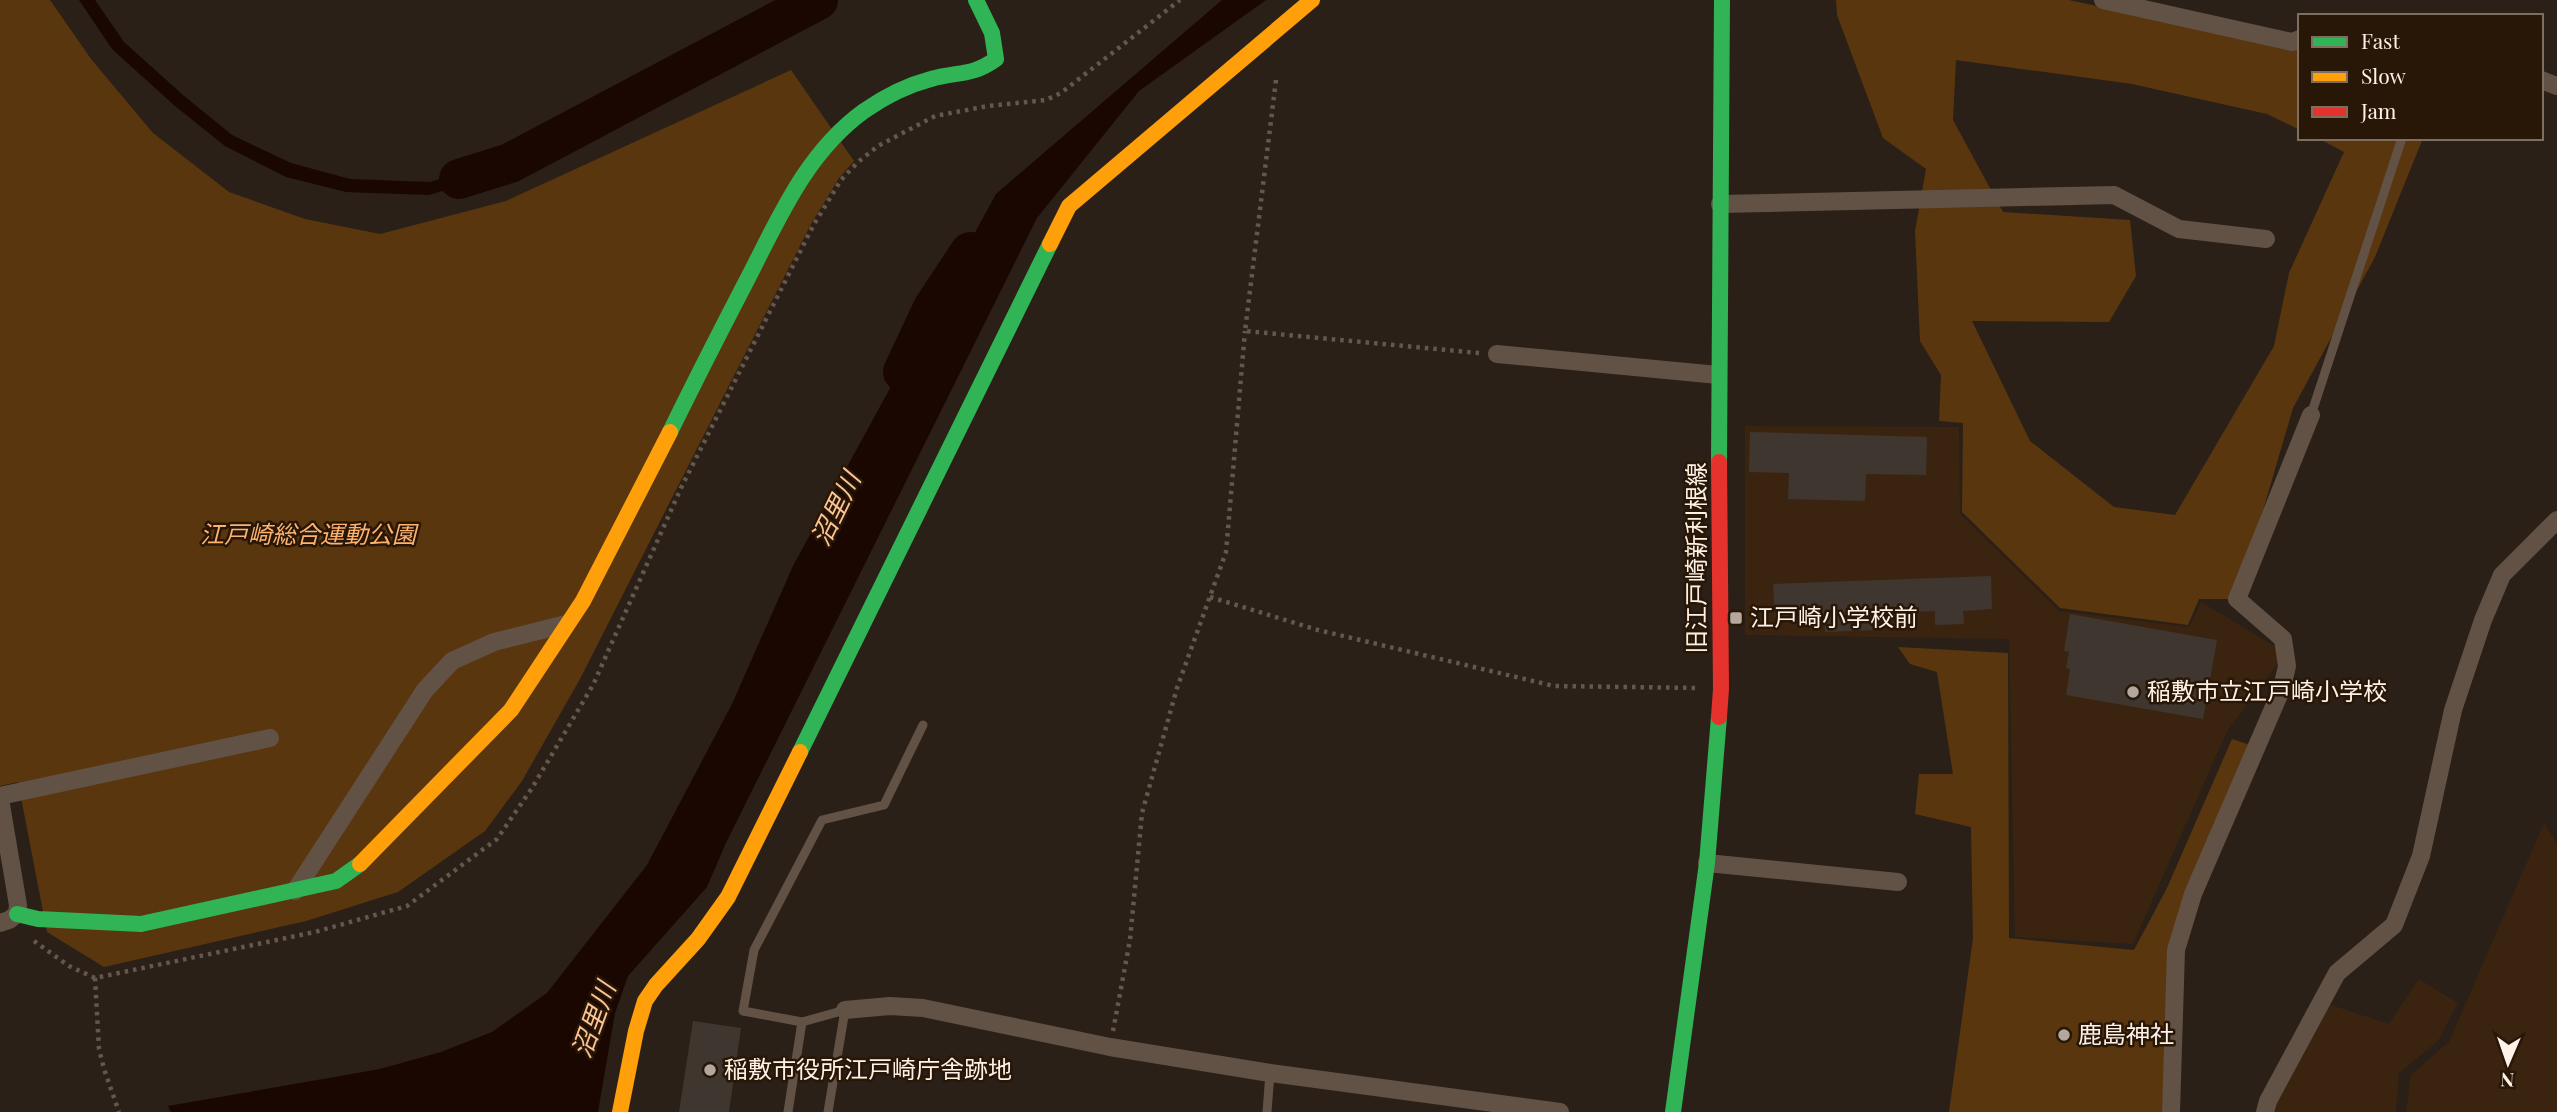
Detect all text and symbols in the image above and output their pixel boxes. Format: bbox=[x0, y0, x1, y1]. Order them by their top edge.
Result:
legend bbox=[2298, 14, 2543, 140]
text: Fast bbox=[2361, 26, 2400, 54]
text: Slow bbox=[2361, 61, 2406, 89]
text: Jam bbox=[2360, 96, 2397, 124]
street label: 旧江戸崎新利根線 bbox=[1679, 462, 1711, 654]
water label: 沼里川 bbox=[802, 463, 869, 551]
park label: 江戸崎総合運動公園 bbox=[200, 517, 419, 549]
place label: 江戸崎小学校前 bbox=[1750, 600, 1918, 632]
marker: 江戸崎小学校前 bbox=[1728, 610, 1744, 626]
place label: 稲敷市立江戸崎小学校 bbox=[2147, 674, 2387, 706]
marker: 稲敷市立江戸崎小学校 bbox=[2125, 684, 2141, 700]
water label: 沼里川 bbox=[563, 974, 623, 1062]
place label: 鹿島神社 bbox=[2078, 1017, 2174, 1049]
marker: 鹿島神社 bbox=[2056, 1027, 2072, 1043]
north arrow bbox=[2473, 1028, 2543, 1098]
place label: 稲敷市役所江戸崎庁舎跡地 bbox=[724, 1052, 1012, 1084]
marker: 稲敷市役所江戸崎庁舎跡地 bbox=[702, 1062, 718, 1078]
text: N bbox=[2500, 1068, 2515, 1094]

